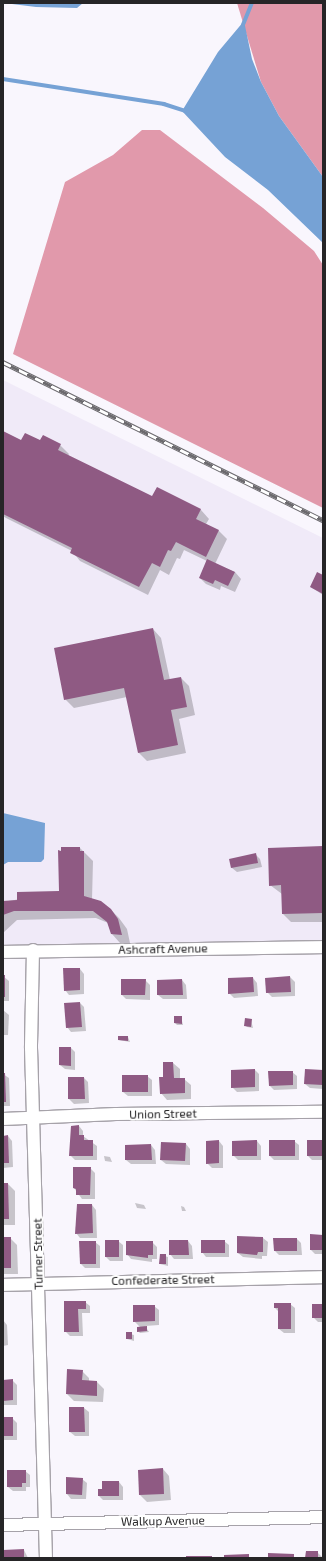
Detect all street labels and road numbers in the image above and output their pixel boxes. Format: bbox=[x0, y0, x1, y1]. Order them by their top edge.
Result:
street label: Ashcraft Avenue bbox=[118, 941, 208, 957]
street label: Union Street bbox=[129, 1106, 197, 1122]
street label: Turner Street bbox=[30, 1218, 46, 1290]
street label: Confederate Street bbox=[111, 1272, 215, 1288]
street label: Walkup Avenue bbox=[121, 1513, 205, 1529]

